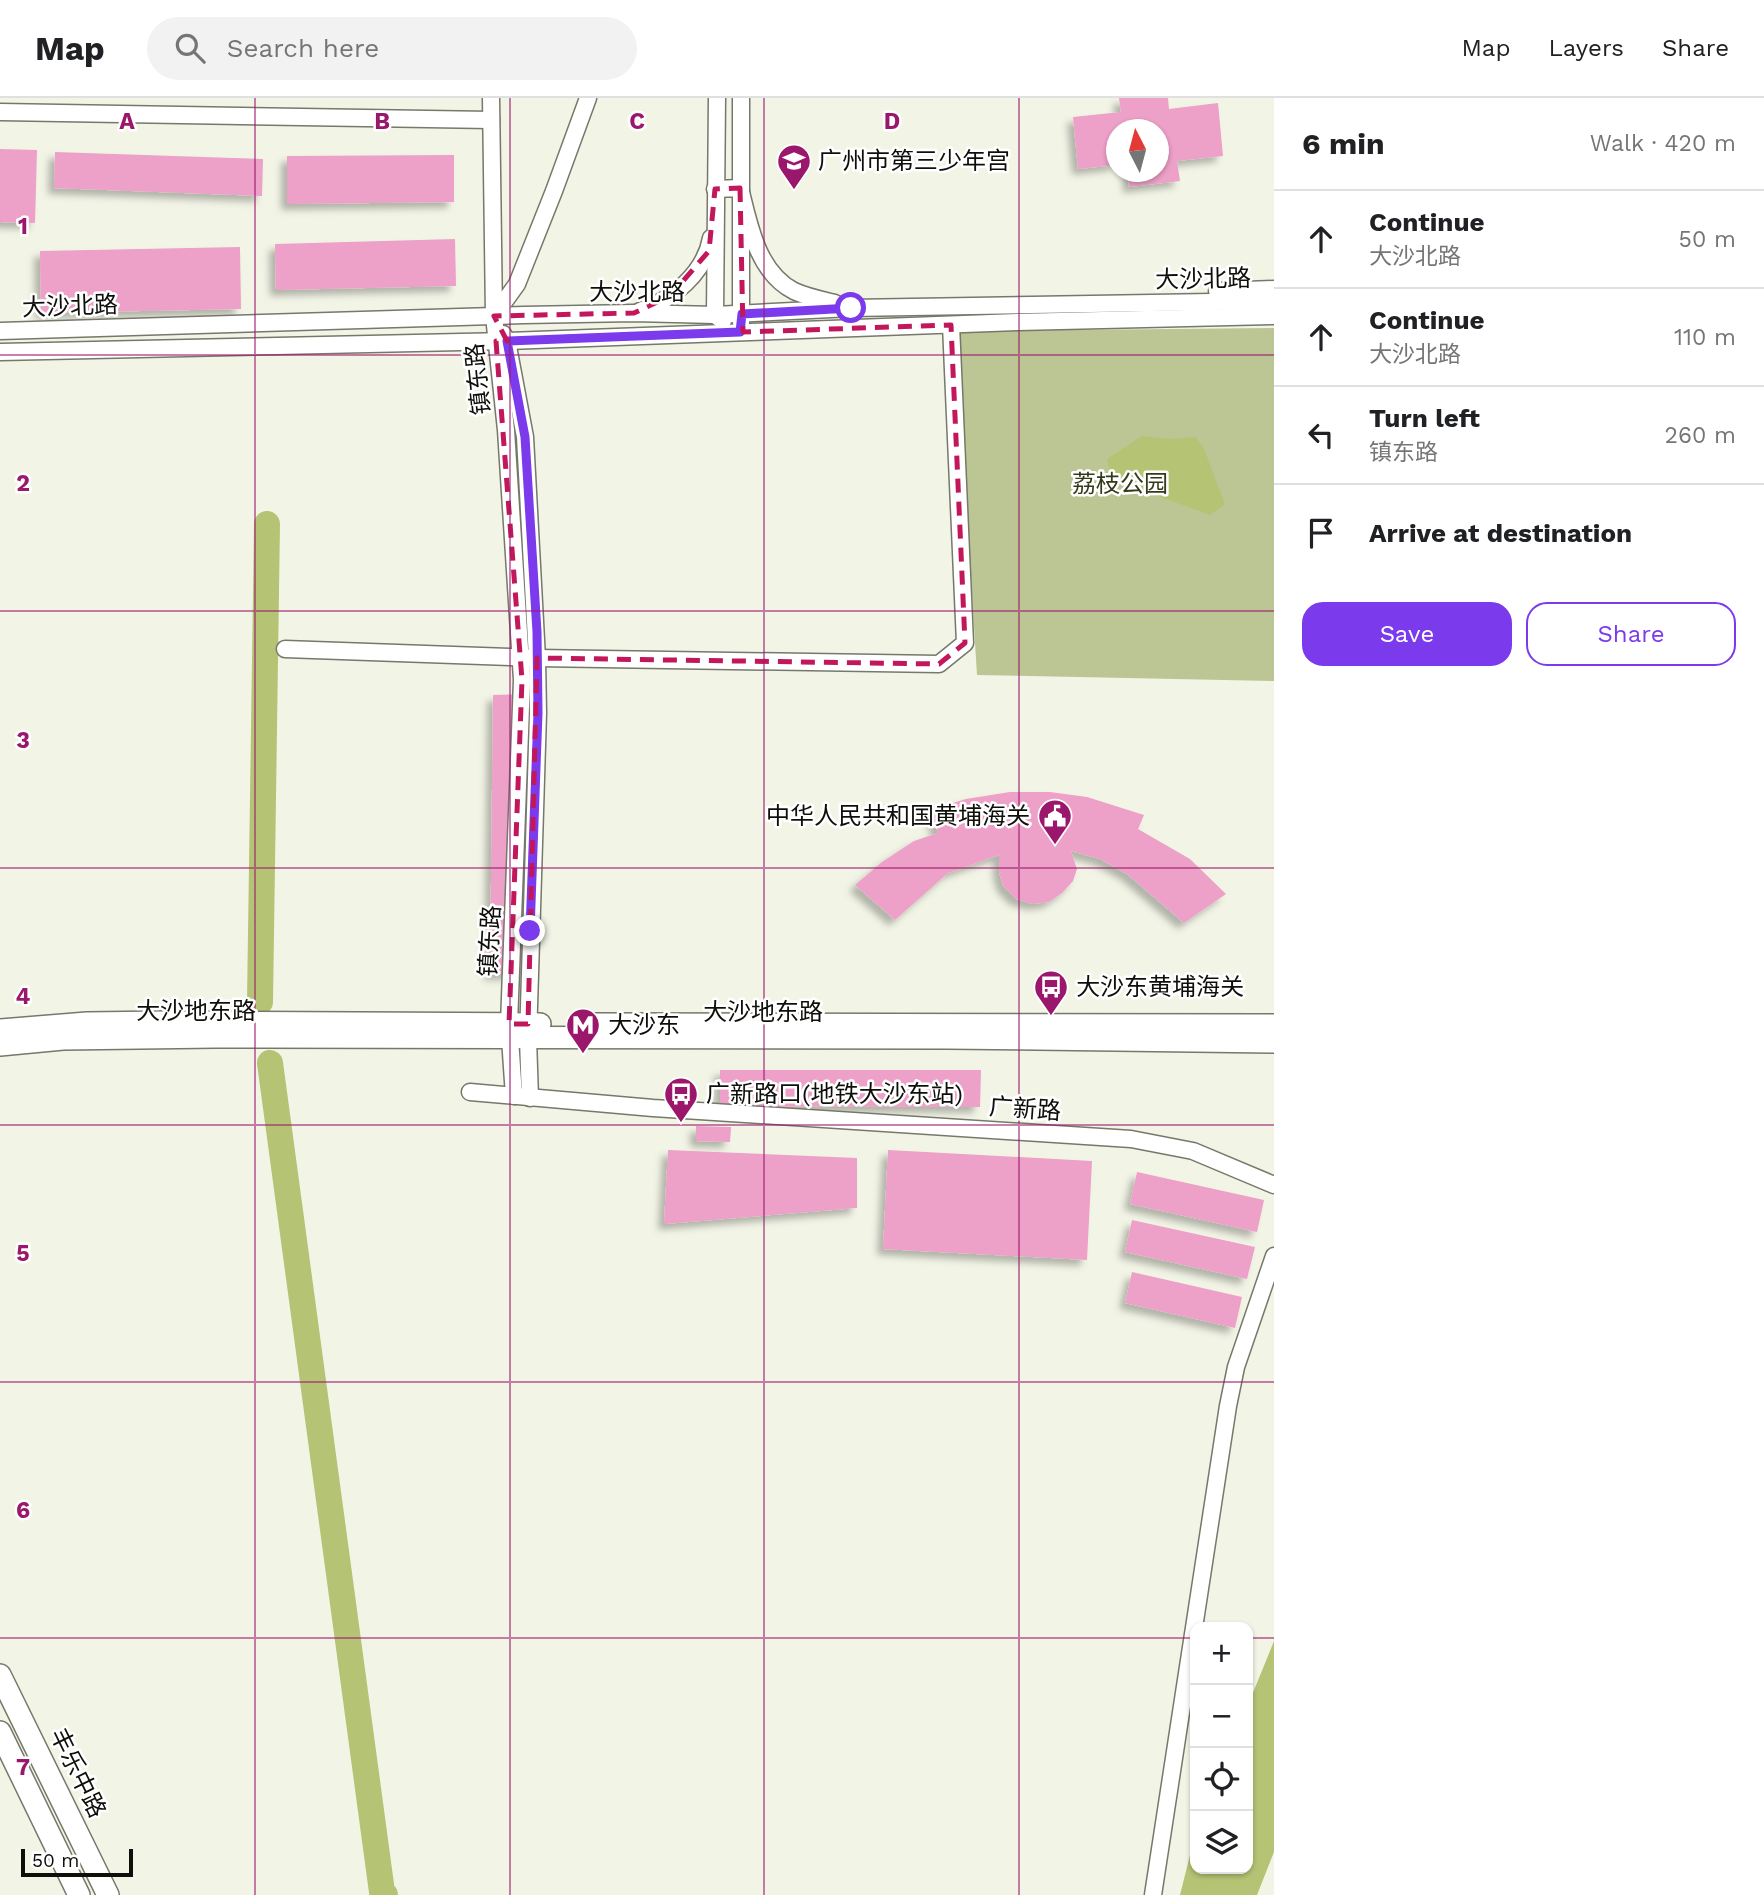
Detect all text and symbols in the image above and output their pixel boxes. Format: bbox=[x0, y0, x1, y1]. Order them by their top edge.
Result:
search box bbox=[147, 17, 637, 80]
text: Map bbox=[35, 29, 105, 68]
icon: search bbox=[171, 29, 209, 67]
text: Search here bbox=[227, 33, 379, 63]
text: Map bbox=[1462, 34, 1510, 62]
text: Layers bbox=[1548, 34, 1624, 62]
text: Share bbox=[1662, 34, 1729, 62]
text: A bbox=[119, 108, 135, 135]
text: B bbox=[374, 108, 390, 135]
text: C bbox=[629, 108, 645, 135]
text: D bbox=[884, 108, 900, 135]
north arrow bbox=[1106, 119, 1169, 182]
text: 6 min bbox=[1302, 126, 1385, 161]
text: Walk · 420 m bbox=[1590, 130, 1736, 157]
school or university icon: 广州市第三少年宫 bbox=[775, 142, 813, 191]
place label: 广州市第三少年宫 bbox=[818, 147, 1010, 175]
text: Continue bbox=[1369, 207, 1485, 237]
text: 1 bbox=[18, 213, 28, 240]
icon: ahead bbox=[1302, 220, 1340, 258]
text: 50 m bbox=[1679, 226, 1736, 253]
text: 大沙北路 bbox=[1369, 243, 1461, 270]
street label: 大沙北路 bbox=[1155, 264, 1251, 294]
street label: 大沙北路 bbox=[589, 278, 685, 306]
street label: 大沙北路 bbox=[22, 290, 118, 322]
route start bbox=[835, 292, 866, 323]
text: Continue bbox=[1369, 305, 1485, 335]
icon: ahead bbox=[1302, 318, 1340, 356]
text: 110 m bbox=[1674, 324, 1736, 351]
text: 大沙北路 bbox=[1369, 341, 1461, 368]
street label: 镇东路 bbox=[460, 342, 496, 416]
text: Turn left bbox=[1369, 403, 1480, 433]
icon: left bbox=[1302, 416, 1340, 454]
text: 260 m bbox=[1665, 422, 1736, 449]
text: 镇东路 bbox=[1369, 439, 1438, 466]
text: 2 bbox=[16, 470, 30, 497]
park label: 荔枝公园 bbox=[1072, 470, 1168, 498]
icon: arrive bbox=[1302, 514, 1340, 552]
text: Arrive at destination bbox=[1369, 518, 1632, 548]
button: Save bbox=[1302, 602, 1512, 666]
button: Share bbox=[1526, 602, 1736, 666]
text: 3 bbox=[16, 727, 30, 754]
public building icon: 中华人民共和国黄埔海关 bbox=[1036, 797, 1074, 846]
place label: 中华人民共和国黄埔海关 bbox=[766, 802, 1030, 830]
street label: 镇东路 bbox=[474, 904, 506, 978]
route end bbox=[514, 915, 545, 946]
bus stop icon: 大沙东黄埔海关 bbox=[1032, 968, 1070, 1017]
place label: 大沙东黄埔海关 bbox=[1076, 973, 1244, 1001]
text: 4 bbox=[16, 983, 31, 1010]
street label: 大沙地东路 bbox=[136, 997, 256, 1025]
street label: 大沙地东路 bbox=[703, 998, 823, 1026]
metro station icon: 大沙东 bbox=[564, 1006, 602, 1055]
place label: 大沙东 bbox=[608, 1011, 680, 1039]
bus stop icon: 广新路口(地铁大沙东站) bbox=[662, 1075, 700, 1124]
place label: 广新路口(地铁大沙东站) bbox=[706, 1080, 963, 1108]
street label: 广新路 bbox=[988, 1093, 1062, 1125]
text: 5 bbox=[16, 1240, 30, 1267]
text: 6 bbox=[16, 1497, 30, 1524]
map controls bbox=[1190, 1622, 1253, 1874]
button: + bbox=[1190, 1622, 1253, 1685]
button: − bbox=[1190, 1685, 1253, 1748]
street label: 丰乐中路 bbox=[44, 1724, 112, 1822]
button: locate bbox=[1190, 1748, 1253, 1811]
text: 7 bbox=[16, 1754, 30, 1781]
button: layers bbox=[1190, 1811, 1253, 1874]
scale bar bbox=[21, 1846, 133, 1878]
text: 50 m bbox=[32, 1849, 79, 1872]

